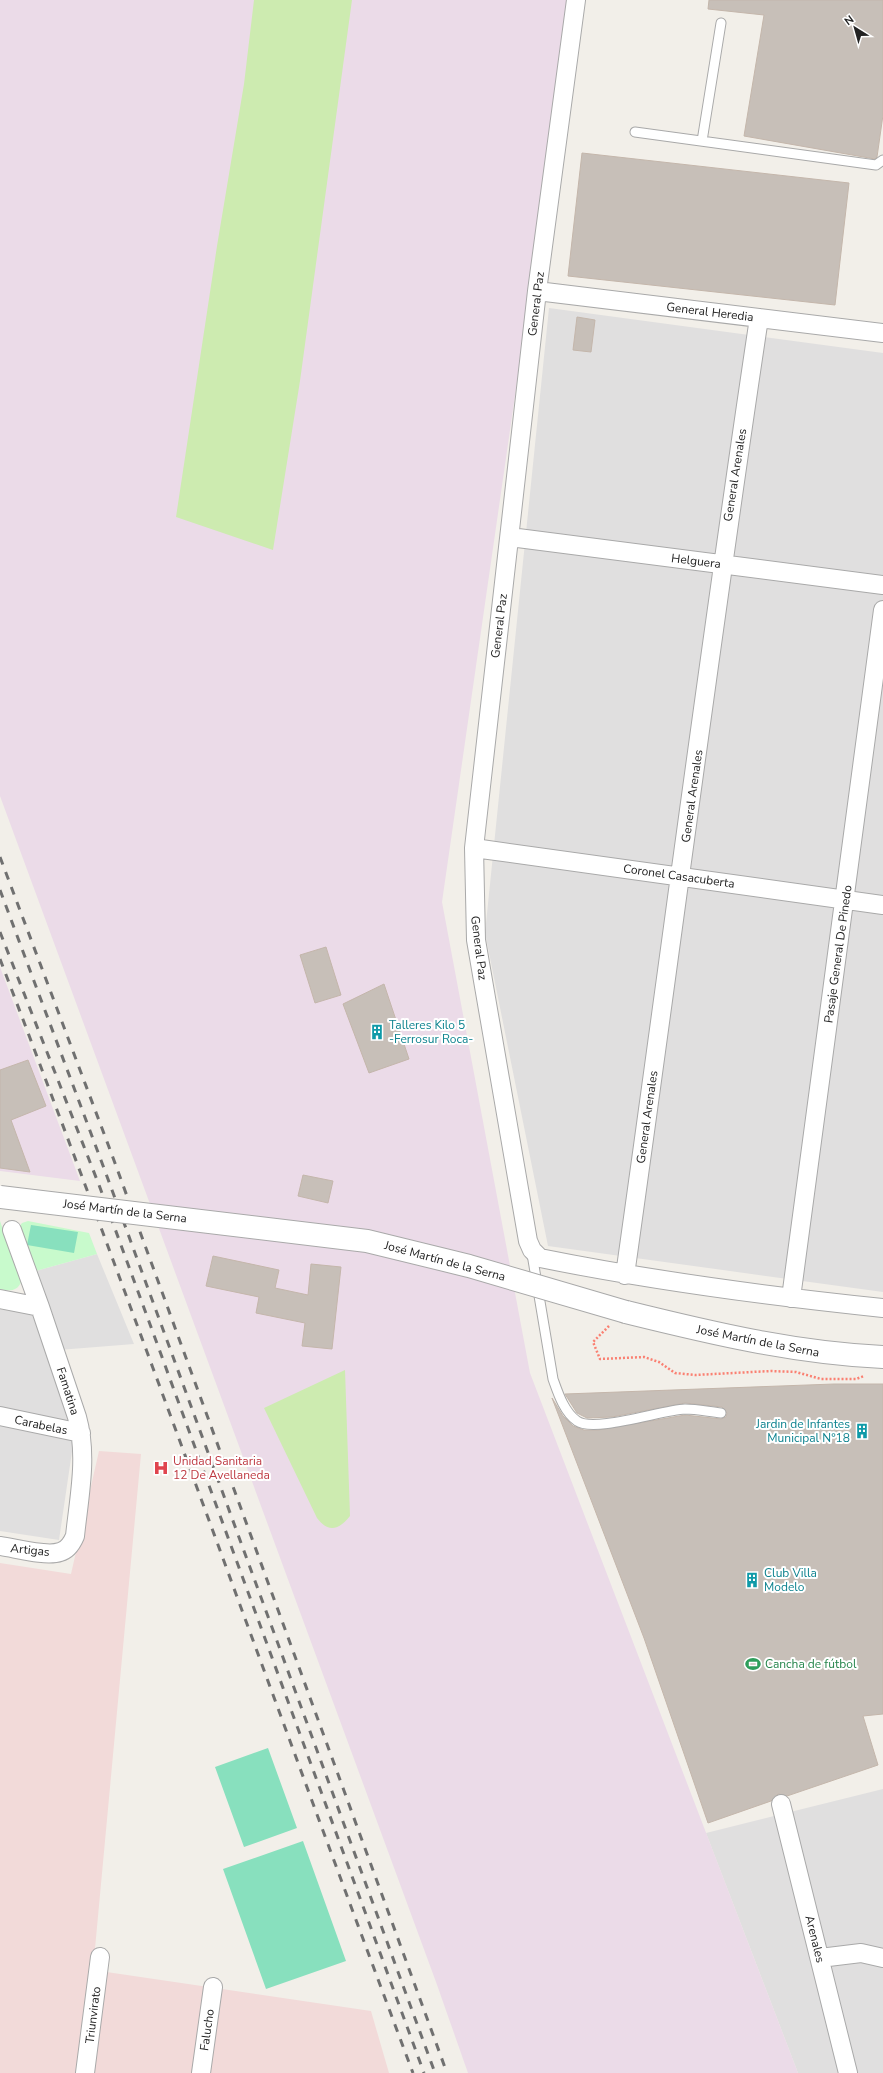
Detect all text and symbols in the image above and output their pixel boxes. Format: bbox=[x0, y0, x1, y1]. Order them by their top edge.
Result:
north arrow bbox=[835, 8, 875, 48]
text: N bbox=[841, 12, 857, 29]
street label: General Paz bbox=[524, 270, 548, 337]
street label: General Heredia bbox=[665, 299, 755, 325]
street label: General Arenales bbox=[720, 427, 750, 523]
street label: Helguera bbox=[670, 550, 722, 572]
street label: General Paz bbox=[487, 592, 511, 659]
street label: General Arenales bbox=[678, 748, 706, 844]
street label: Coronel Casacuberta bbox=[622, 860, 736, 892]
street label: Pasaje General De Pinedo bbox=[820, 884, 856, 1024]
street label: General Paz bbox=[467, 915, 491, 982]
place label: Talleres Kilo 5 -Ferrosur Roca- bbox=[389, 1017, 473, 1047]
building icon: Talleres Kilo 5 -Ferrosur Roca- bbox=[368, 1023, 386, 1041]
street label: General Arenales bbox=[633, 1069, 661, 1165]
street label: José Martín de la Serna bbox=[61, 1195, 188, 1227]
street label: José Martín de la Serna bbox=[382, 1237, 507, 1285]
street label: José Martín de la Serna bbox=[694, 1321, 821, 1361]
street label: Famatina bbox=[53, 1365, 83, 1417]
street label: Carabelas bbox=[13, 1412, 69, 1438]
place label: Jardin de Infantes Municipal N°18 bbox=[755, 1416, 850, 1446]
building icon: Jardin de Infantes Municipal N°18 bbox=[853, 1422, 871, 1440]
place label: Unidad Sanitaria 12 De Avellaneda bbox=[173, 1453, 270, 1483]
hospital icon: Unidad Sanitaria 12 De Avellaneda bbox=[152, 1459, 170, 1477]
street label: Artigas bbox=[10, 1540, 51, 1560]
place label: Club Villa Modelo bbox=[764, 1565, 817, 1595]
building icon: Club Villa Modelo bbox=[743, 1571, 761, 1589]
sports icon: Cancha de fútbol bbox=[744, 1655, 762, 1673]
place label: Cancha de fútbol bbox=[765, 1656, 857, 1672]
street label: Arenales bbox=[801, 1914, 829, 1965]
street label: Triunvirato bbox=[82, 1985, 104, 2044]
street label: Falucho bbox=[196, 2008, 218, 2052]

